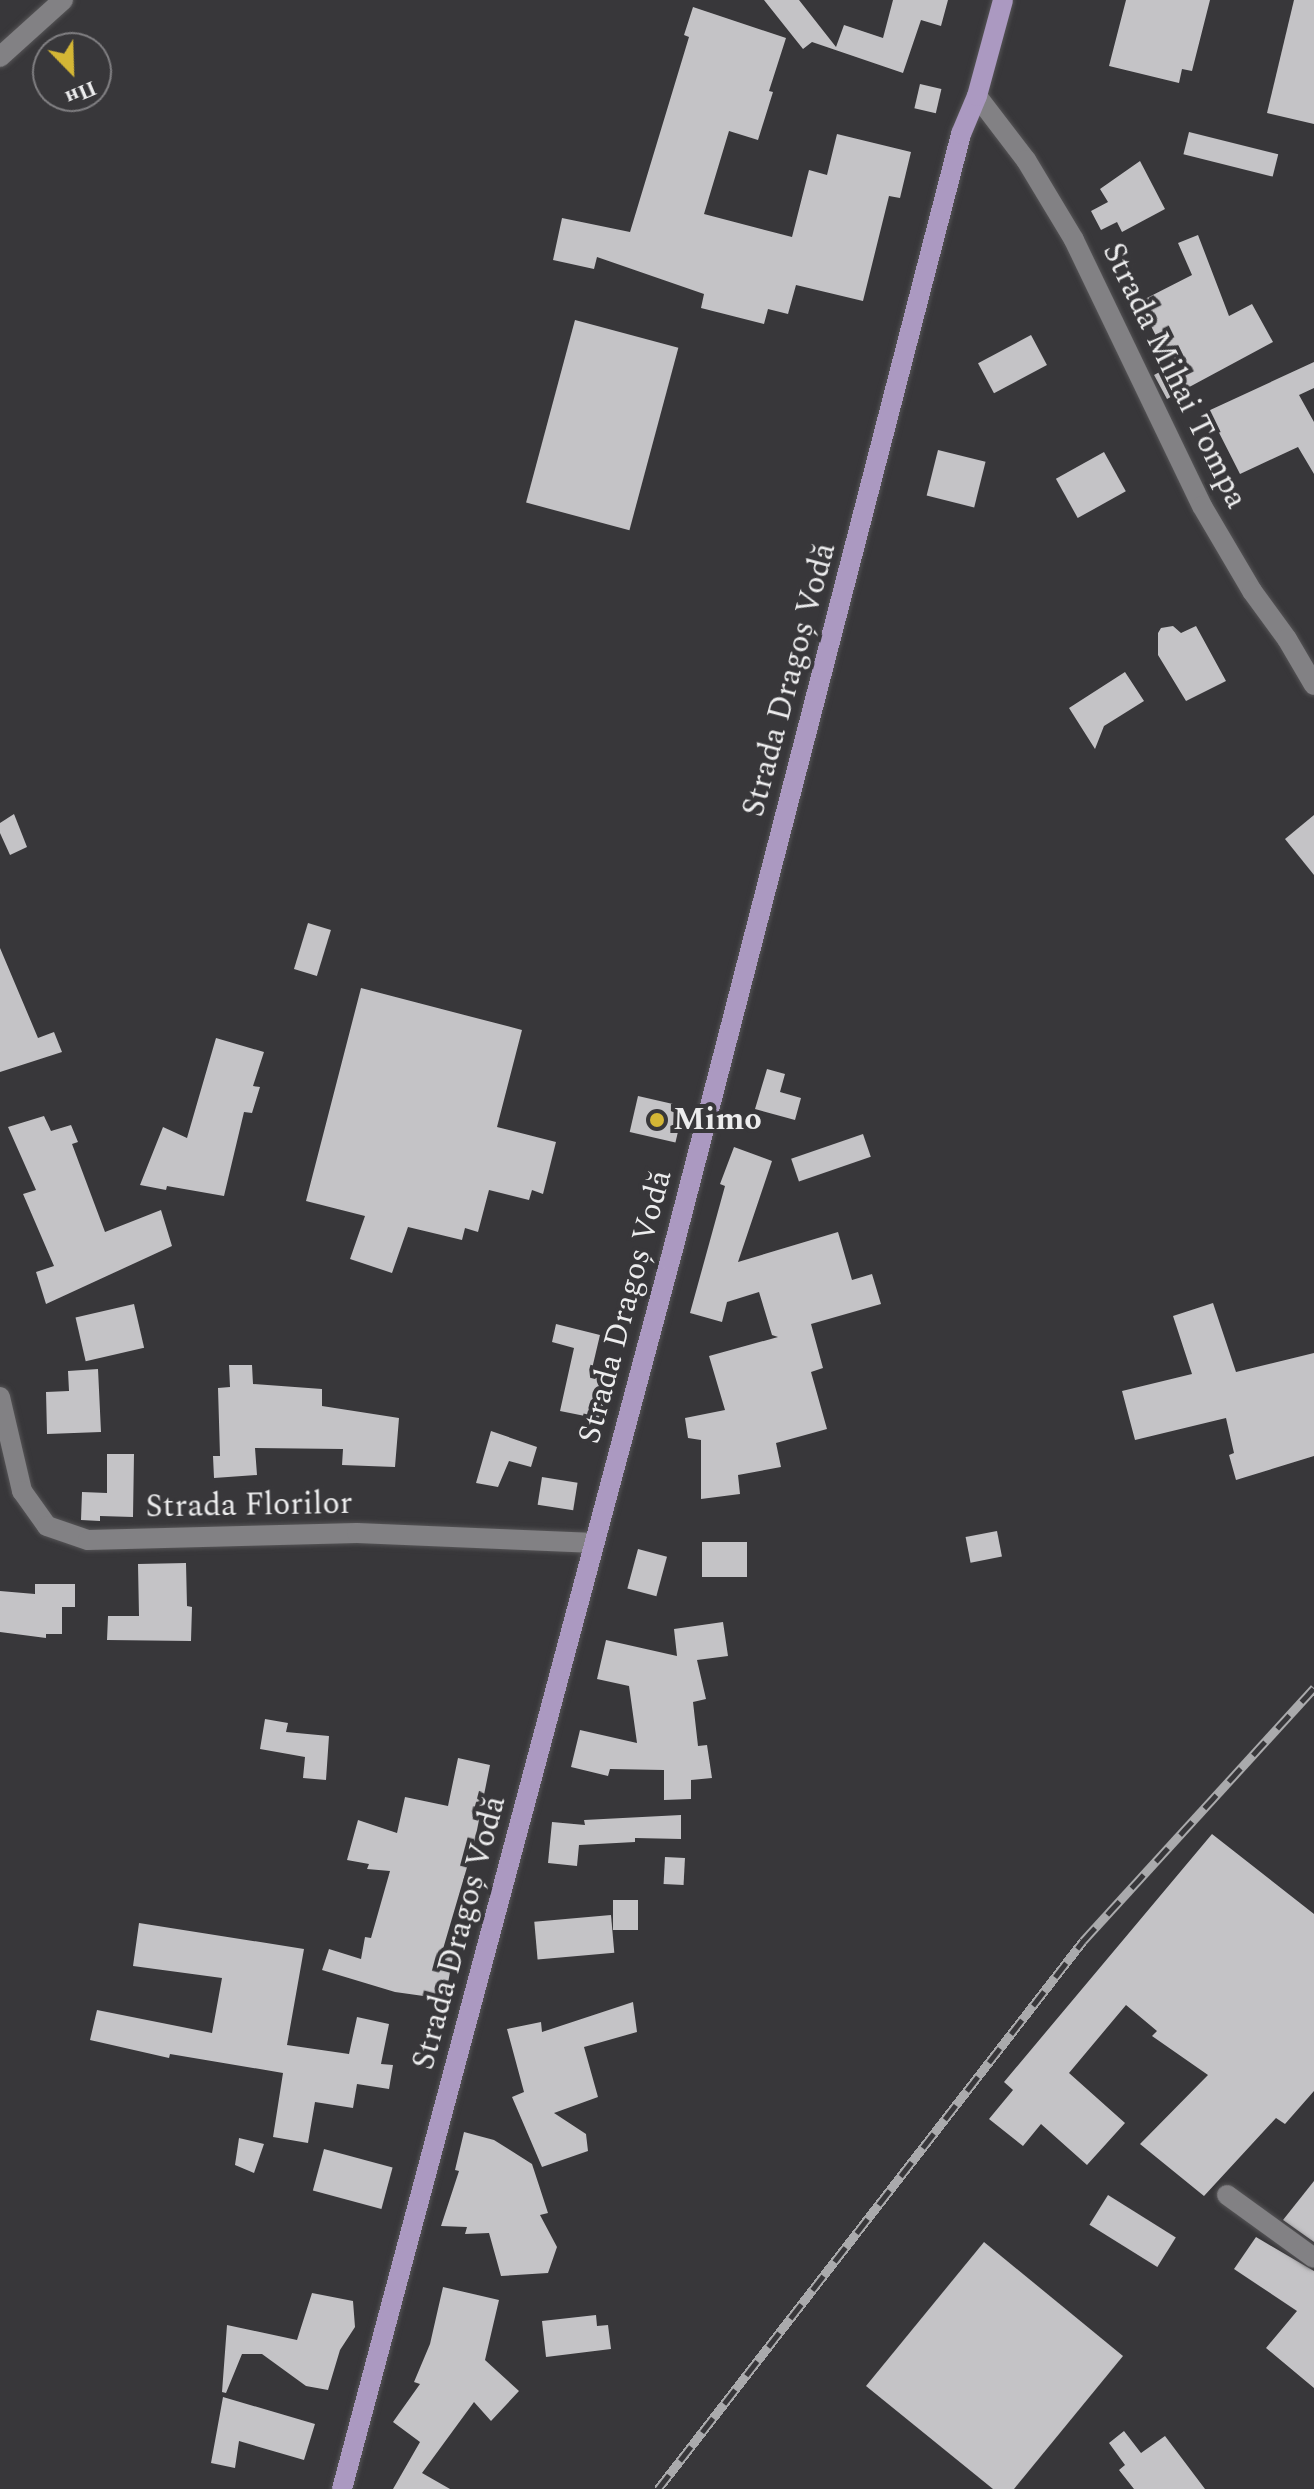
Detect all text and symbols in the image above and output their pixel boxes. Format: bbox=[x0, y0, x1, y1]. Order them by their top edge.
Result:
north arrow bbox=[32, 32, 112, 112]
text: Пн bbox=[60, 71, 102, 114]
street label: Strada Mihai Tompa bbox=[1093, 237, 1255, 515]
street label: Strada Dragoș Vodă bbox=[735, 539, 845, 821]
place label: Mimo bbox=[673, 1101, 762, 1139]
marker: Mimo bbox=[648, 1111, 666, 1129]
street label: Strada Dragoș Vodă bbox=[571, 1166, 681, 1448]
street label: Strada Florilor bbox=[145, 1485, 353, 1527]
street label: Strada Dragoș Vodă bbox=[405, 1792, 515, 2074]

